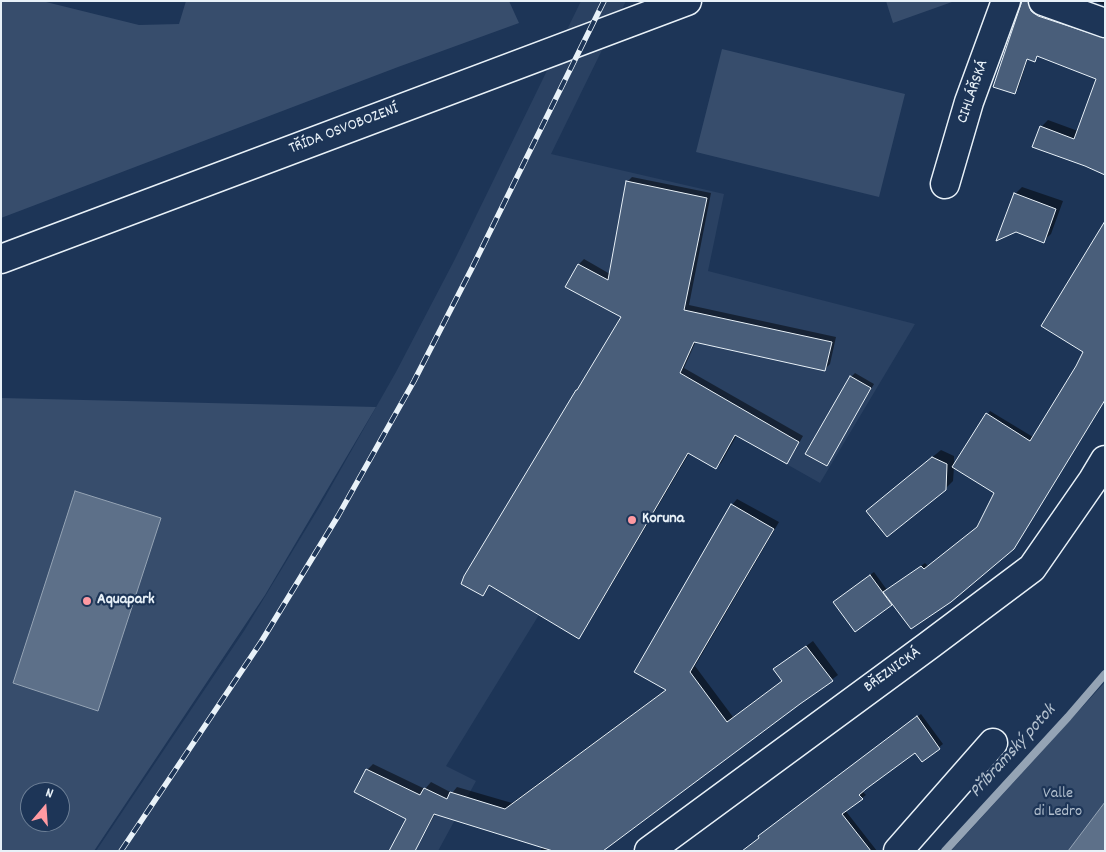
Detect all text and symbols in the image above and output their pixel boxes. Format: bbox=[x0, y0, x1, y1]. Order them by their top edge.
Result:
street label: CIHLÁŘSKÁ bbox=[954, 58, 994, 126]
street label: TŘÍDA OSVOBOZENÍ bbox=[287, 100, 401, 160]
place label: Koruna bbox=[642, 510, 684, 530]
marker: Koruna bbox=[626, 514, 638, 526]
place label: Aquapark bbox=[97, 591, 155, 611]
marker: Aquapark bbox=[81, 595, 93, 607]
street label: BŘEZNICKÁ bbox=[861, 644, 925, 698]
water label: Příbramský potok bbox=[966, 701, 1062, 803]
north arrow bbox=[20, 782, 70, 832]
text: N bbox=[43, 783, 56, 804]
park label: Valle di Ledro bbox=[1034, 785, 1082, 823]

